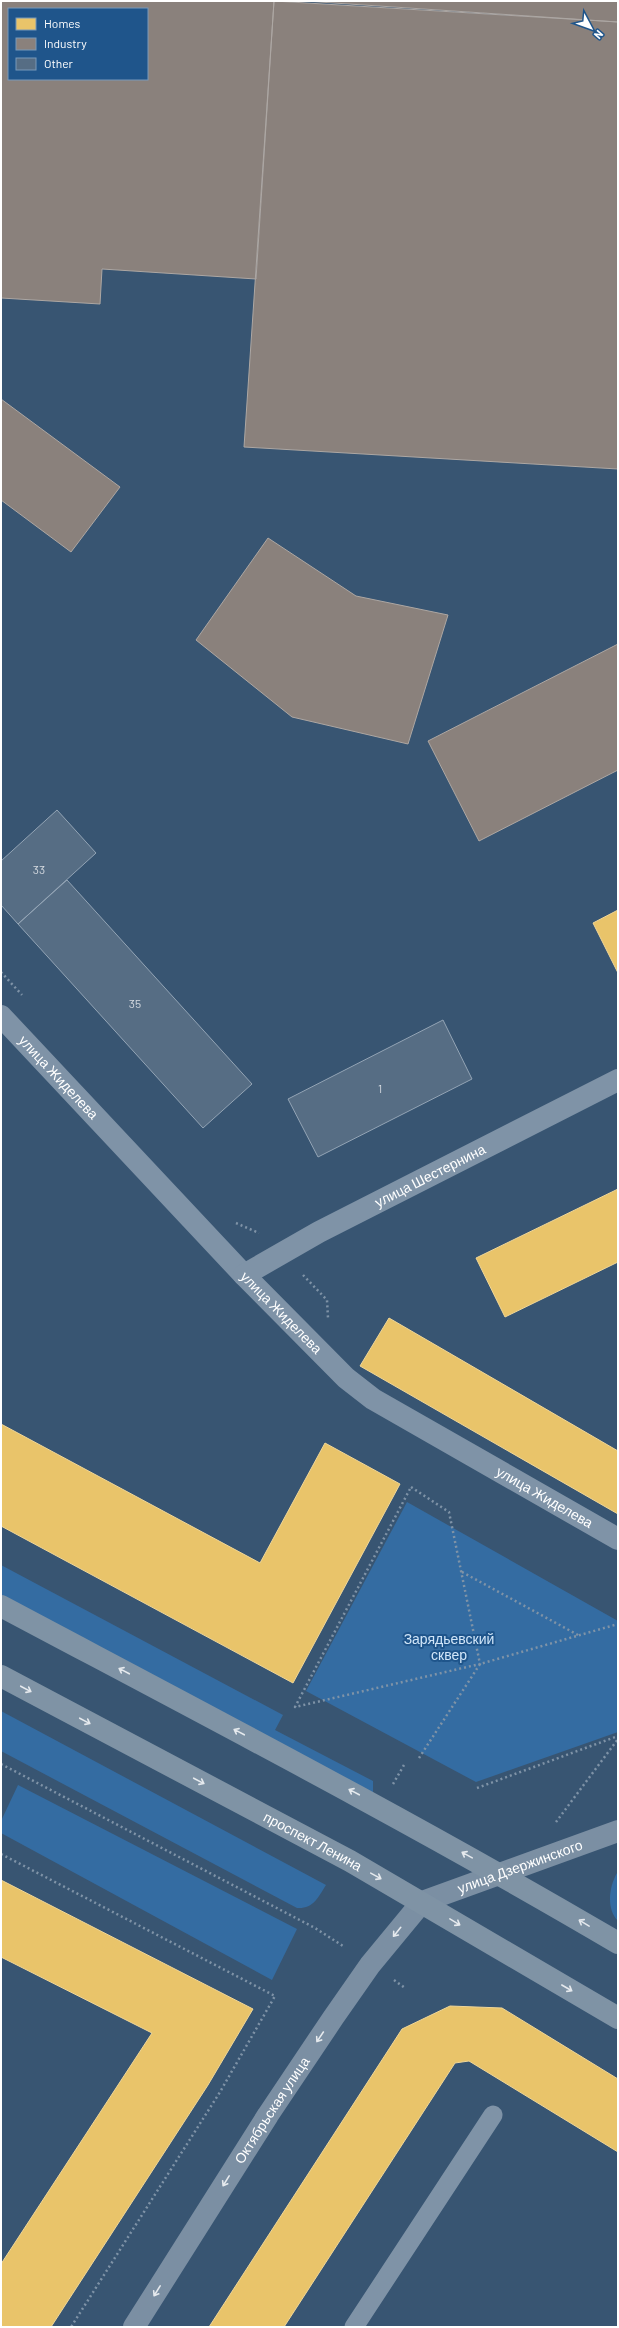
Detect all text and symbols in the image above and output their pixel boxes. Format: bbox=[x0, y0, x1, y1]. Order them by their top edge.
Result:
legend bbox=[8, 8, 148, 80]
north arrow bbox=[571, 8, 611, 48]
text: Homes bbox=[44, 16, 81, 30]
text: N bbox=[592, 28, 606, 42]
text: Industry bbox=[44, 36, 87, 50]
text: Other bbox=[44, 56, 74, 70]
house number: 33 bbox=[33, 862, 45, 876]
house number: 35 bbox=[129, 996, 141, 1010]
street label: улица Жиделева bbox=[15, 1031, 102, 1123]
house number: 1 bbox=[378, 1081, 382, 1095]
street label: улица Шестернина bbox=[372, 1140, 488, 1210]
street label: улица Жиделева bbox=[237, 1268, 326, 1357]
street label: улица Жиделева bbox=[494, 1462, 596, 1531]
park label: Зарядьевский сквер bbox=[404, 1630, 494, 1663]
one-way arrow bbox=[118, 1667, 130, 1674]
one-way arrow bbox=[19, 1686, 31, 1694]
one-way arrow bbox=[78, 1717, 90, 1725]
one-way arrow bbox=[233, 1727, 245, 1735]
one-way arrow bbox=[193, 1778, 205, 1786]
one-way arrow bbox=[348, 1788, 360, 1796]
street label: проспект Ленина bbox=[261, 1808, 366, 1874]
street label: улица Дзержинского bbox=[455, 1836, 585, 1897]
one-way arrow bbox=[462, 1851, 474, 1858]
one-way arrow bbox=[370, 1872, 382, 1880]
one-way arrow bbox=[449, 1918, 461, 1926]
one-way arrow bbox=[579, 1919, 590, 1927]
one-way arrow bbox=[393, 1927, 402, 1937]
one-way arrow bbox=[561, 1985, 573, 1993]
one-way arrow bbox=[316, 2031, 324, 2042]
street label: Октябрьская улица bbox=[230, 2053, 313, 2167]
one-way arrow bbox=[222, 2175, 230, 2187]
one-way arrow bbox=[153, 2285, 161, 2296]

